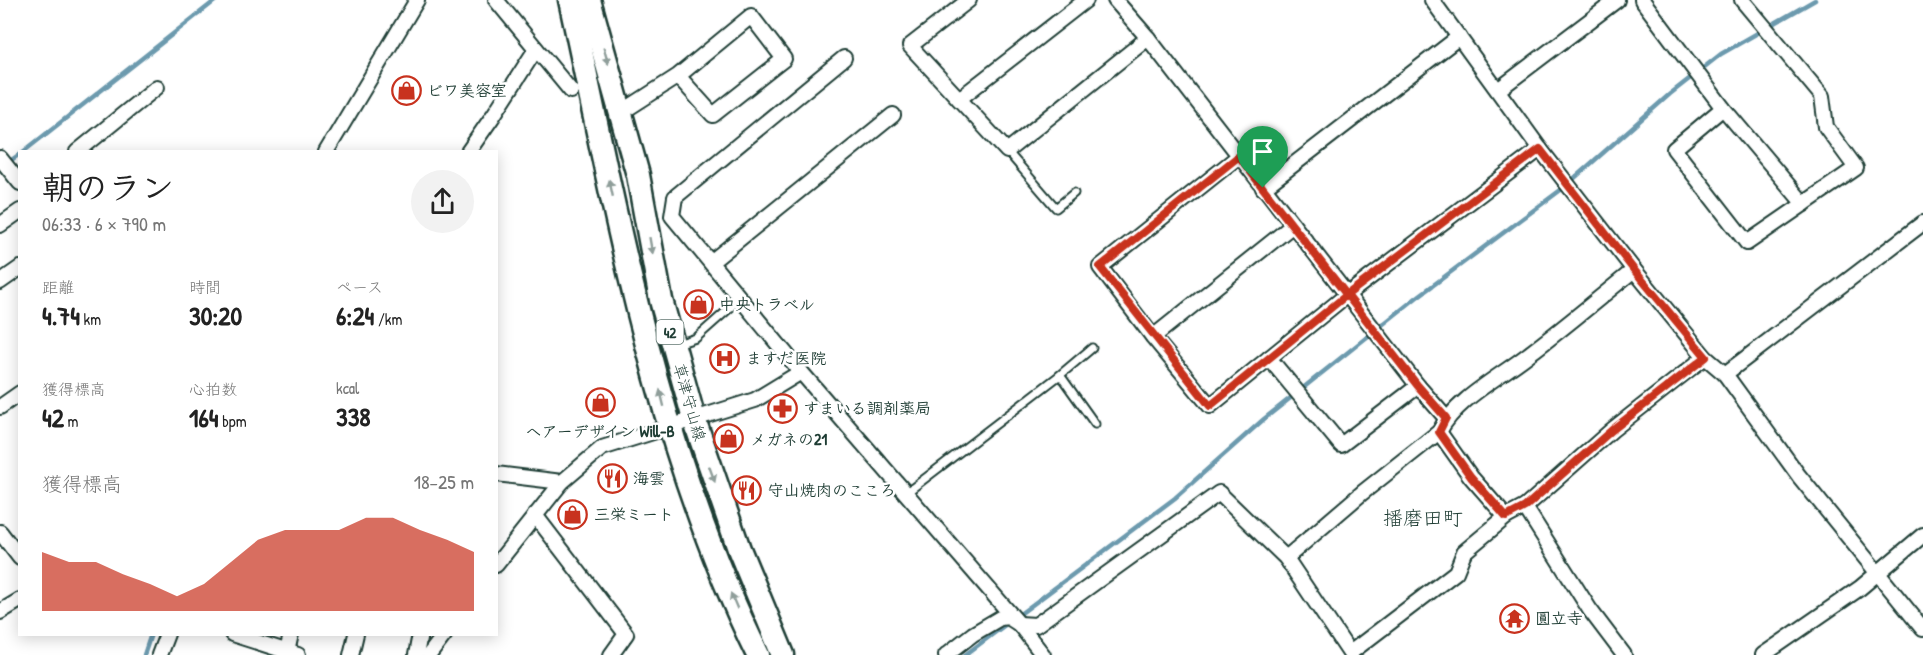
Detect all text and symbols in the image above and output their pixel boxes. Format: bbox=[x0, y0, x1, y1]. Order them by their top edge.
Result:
one-way arrow bbox=[602, 47, 611, 65]
shop icon: ビワ美容室 bbox=[390, 74, 422, 106]
place label: ビワ美容室 bbox=[427, 79, 507, 101]
pin bbox=[1237, 126, 1288, 188]
icon: arrive bbox=[1246, 135, 1279, 168]
text: 朝のラン bbox=[42, 165, 174, 209]
button: share bbox=[411, 170, 474, 233]
one-way arrow bbox=[606, 179, 615, 198]
text: 06:33 · 6 × 790 m bbox=[42, 210, 166, 237]
one-way arrow bbox=[647, 236, 656, 255]
text: 距離 bbox=[42, 276, 74, 298]
text: 時間 bbox=[189, 276, 221, 298]
text: ペース bbox=[336, 276, 383, 298]
shop icon: 中央トラベル bbox=[682, 288, 714, 320]
place label: 中央トラベル bbox=[719, 293, 815, 315]
text: 4.74 bbox=[42, 298, 80, 333]
text: 30:20 bbox=[189, 298, 242, 333]
text: 6:24 bbox=[336, 298, 374, 333]
text: km bbox=[80, 308, 101, 330]
text: /km bbox=[374, 308, 402, 330]
road number: 42 bbox=[656, 320, 684, 344]
hospital icon: ますだ医院 bbox=[709, 342, 741, 374]
place label: ますだ医院 bbox=[746, 347, 826, 369]
street label: 草津守山線 bbox=[668, 361, 712, 443]
text: kcal bbox=[336, 377, 359, 399]
text: 獲得標高 bbox=[42, 378, 106, 400]
text: 心拍数 bbox=[189, 378, 237, 400]
shop icon: ヘアーデザイン Will-B bbox=[584, 387, 616, 419]
one-way arrow bbox=[656, 389, 666, 407]
pharmacy icon: すまいる調剤薬局 bbox=[766, 392, 798, 424]
place label: すまいる調剤薬局 bbox=[803, 397, 931, 419]
text: 338 bbox=[336, 399, 371, 434]
text: 42 bbox=[42, 400, 64, 435]
text: 164 bbox=[189, 400, 219, 435]
text: m bbox=[64, 410, 78, 432]
text: bpm bbox=[219, 410, 247, 432]
place label: ヘアーデザイン Will-B bbox=[526, 420, 675, 442]
shop icon: メガネの21 bbox=[713, 423, 745, 455]
place label: メガネの21 bbox=[750, 428, 827, 450]
restaurant icon: 海雲 bbox=[596, 462, 628, 494]
one-way arrow bbox=[707, 466, 717, 484]
place label: 海雲 bbox=[633, 467, 665, 489]
text: 18–25 m bbox=[414, 468, 474, 495]
text: 獲得標高 bbox=[42, 470, 122, 497]
restaurant icon: 守山焼肉のこころ bbox=[731, 474, 763, 506]
place label: 守山焼肉のこころ bbox=[768, 479, 896, 501]
shop icon: 三栄ミート bbox=[557, 498, 589, 530]
place label: 三栄ミート bbox=[594, 503, 674, 525]
district label: 播磨田町 bbox=[1383, 504, 1463, 531]
one-way arrow bbox=[729, 592, 739, 610]
temple icon: 圓立寺 bbox=[1498, 602, 1530, 634]
place label: 圓立寺 bbox=[1535, 607, 1583, 629]

